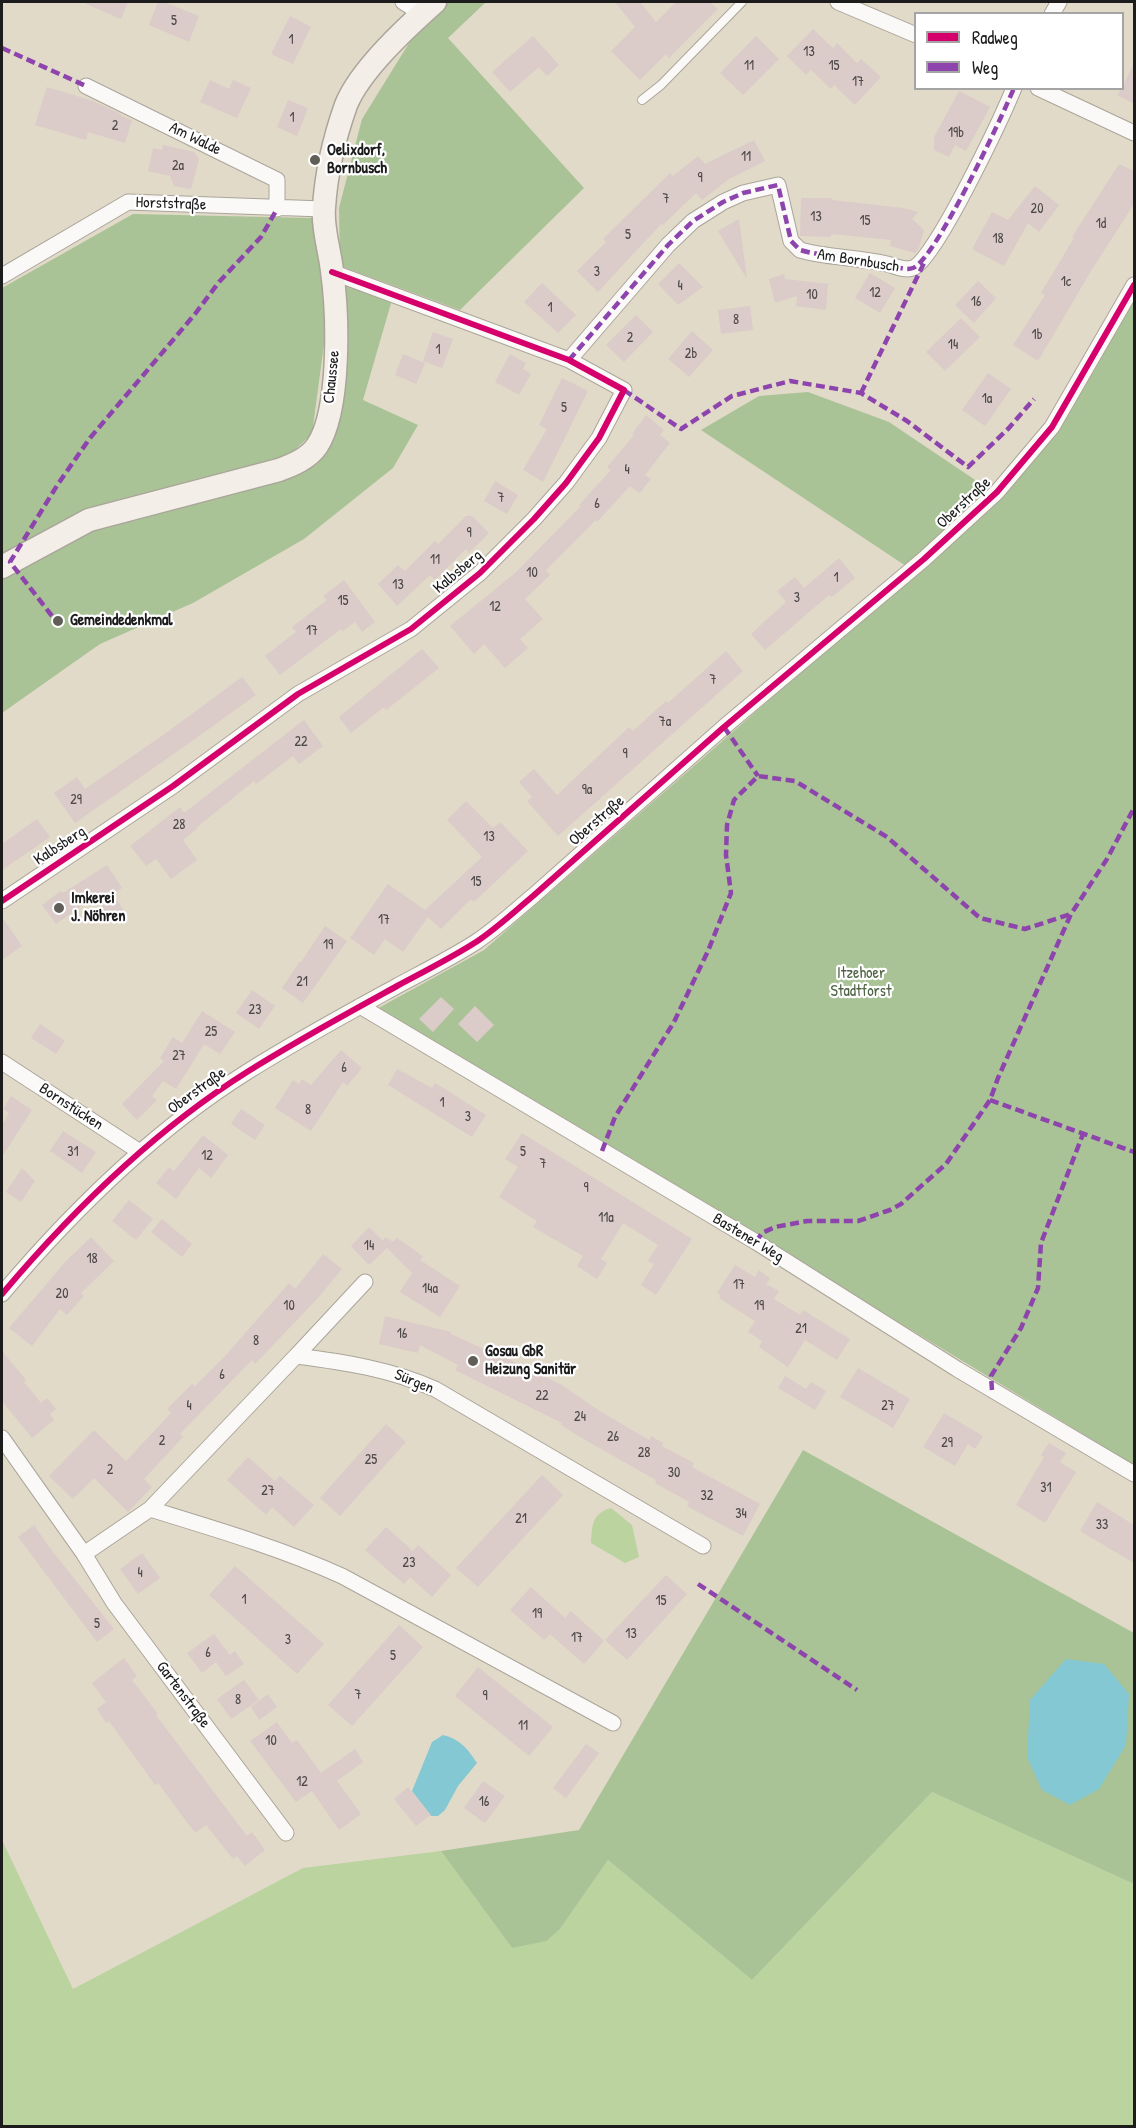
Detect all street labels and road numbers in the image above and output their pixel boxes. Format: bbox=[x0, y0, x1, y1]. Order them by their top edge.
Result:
street label: Am Walde bbox=[166, 118, 224, 160]
street label: Horststraße bbox=[135, 193, 207, 215]
street label: Am Bornbusch bbox=[816, 245, 900, 277]
street label: Chaussee bbox=[320, 350, 344, 404]
street label: Oberstraße bbox=[933, 473, 995, 533]
street label: Kalbsberg bbox=[430, 546, 486, 598]
street label: Oberstraße bbox=[565, 792, 629, 850]
street label: Kalbsberg bbox=[30, 822, 90, 870]
street label: Oberstraße bbox=[164, 1064, 230, 1118]
street label: Bornstücken bbox=[35, 1079, 107, 1135]
street label: Bastener Weg bbox=[709, 1209, 787, 1267]
street label: Sürgen bbox=[392, 1365, 436, 1399]
street label: Gartenstraße bbox=[152, 1658, 214, 1732]

